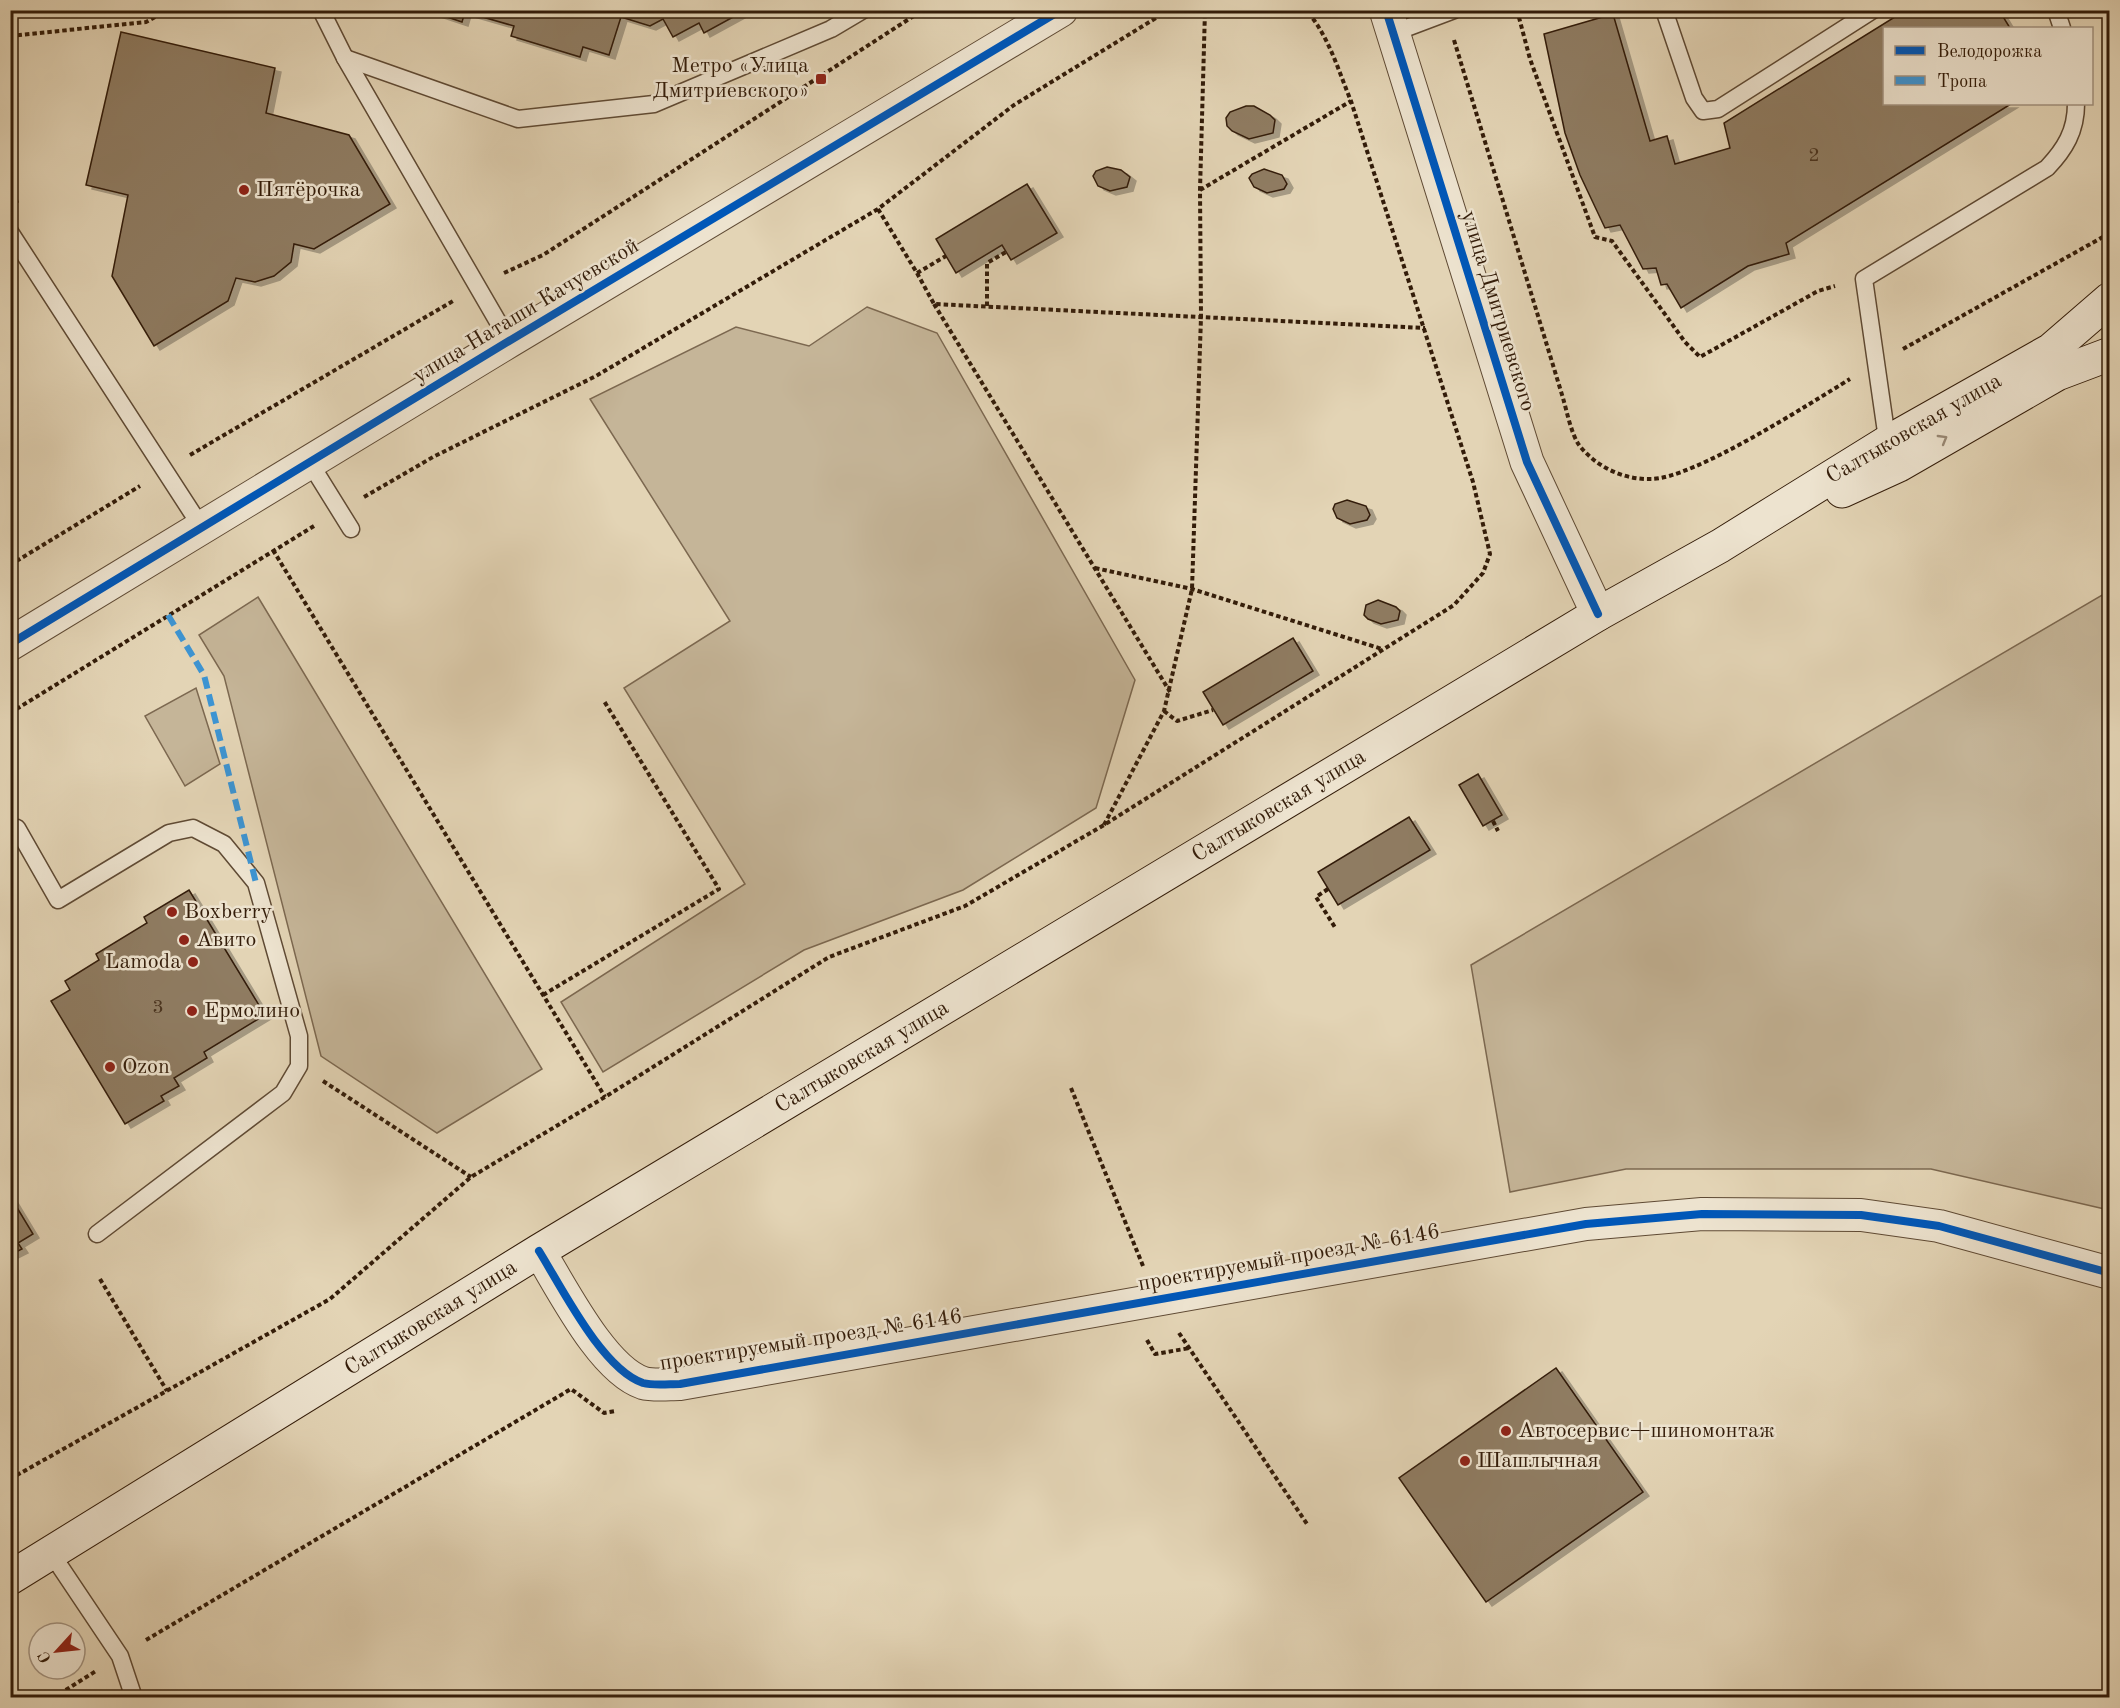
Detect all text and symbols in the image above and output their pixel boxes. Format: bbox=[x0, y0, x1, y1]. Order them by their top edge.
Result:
legend bbox=[1883, 27, 2093, 105]
text: Велодорожка bbox=[1937, 43, 2042, 61]
place label: Метро «Улица Дмитриевского» bbox=[652, 55, 809, 102]
marker: Метро «Улица Дмитриевского» bbox=[814, 72, 828, 86]
text: Тропа bbox=[1937, 73, 1987, 91]
house number: 2 bbox=[1808, 146, 1820, 166]
place label: Пятёрочка bbox=[256, 179, 361, 201]
marker: Пятёрочка bbox=[237, 183, 251, 197]
street label: улица Дмитриевского bbox=[1457, 208, 1539, 414]
street label: улица Наташи Качуевской bbox=[409, 235, 643, 387]
street label: Салтыковская улица bbox=[1823, 370, 2006, 488]
one-way arrow bbox=[1937, 435, 1947, 447]
street label: Салтыковская улица bbox=[1188, 745, 1370, 867]
place label: Boxberry bbox=[184, 901, 272, 923]
marker: Boxberry bbox=[165, 905, 179, 919]
place label: Авито bbox=[196, 929, 257, 951]
marker: Авито bbox=[177, 933, 191, 947]
place label: Lamoda bbox=[105, 951, 181, 973]
marker: Lamoda bbox=[186, 955, 200, 969]
street label: Салтыковская улица bbox=[771, 996, 953, 1118]
house number: 3 bbox=[152, 998, 164, 1018]
place label: Ермолино bbox=[204, 1000, 300, 1022]
marker: Ермолино bbox=[185, 1004, 199, 1018]
place label: Ozon bbox=[122, 1056, 170, 1078]
marker: Ozon bbox=[103, 1060, 117, 1074]
street label: проектируемый проезд № 6146 bbox=[1136, 1221, 1442, 1295]
street label: Салтыковская улица bbox=[341, 1256, 521, 1380]
street label: проектируемый проезд № 6146 bbox=[658, 1305, 964, 1375]
place label: Автосервис+шиномонтаж bbox=[1518, 1420, 1775, 1442]
marker: Автосервис+шиномонтаж bbox=[1499, 1424, 1513, 1438]
place label: Шашлычная bbox=[1477, 1450, 1599, 1472]
marker: Шашлычная bbox=[1458, 1454, 1472, 1468]
north arrow bbox=[27, 1621, 87, 1681]
text: С bbox=[36, 1649, 55, 1665]

